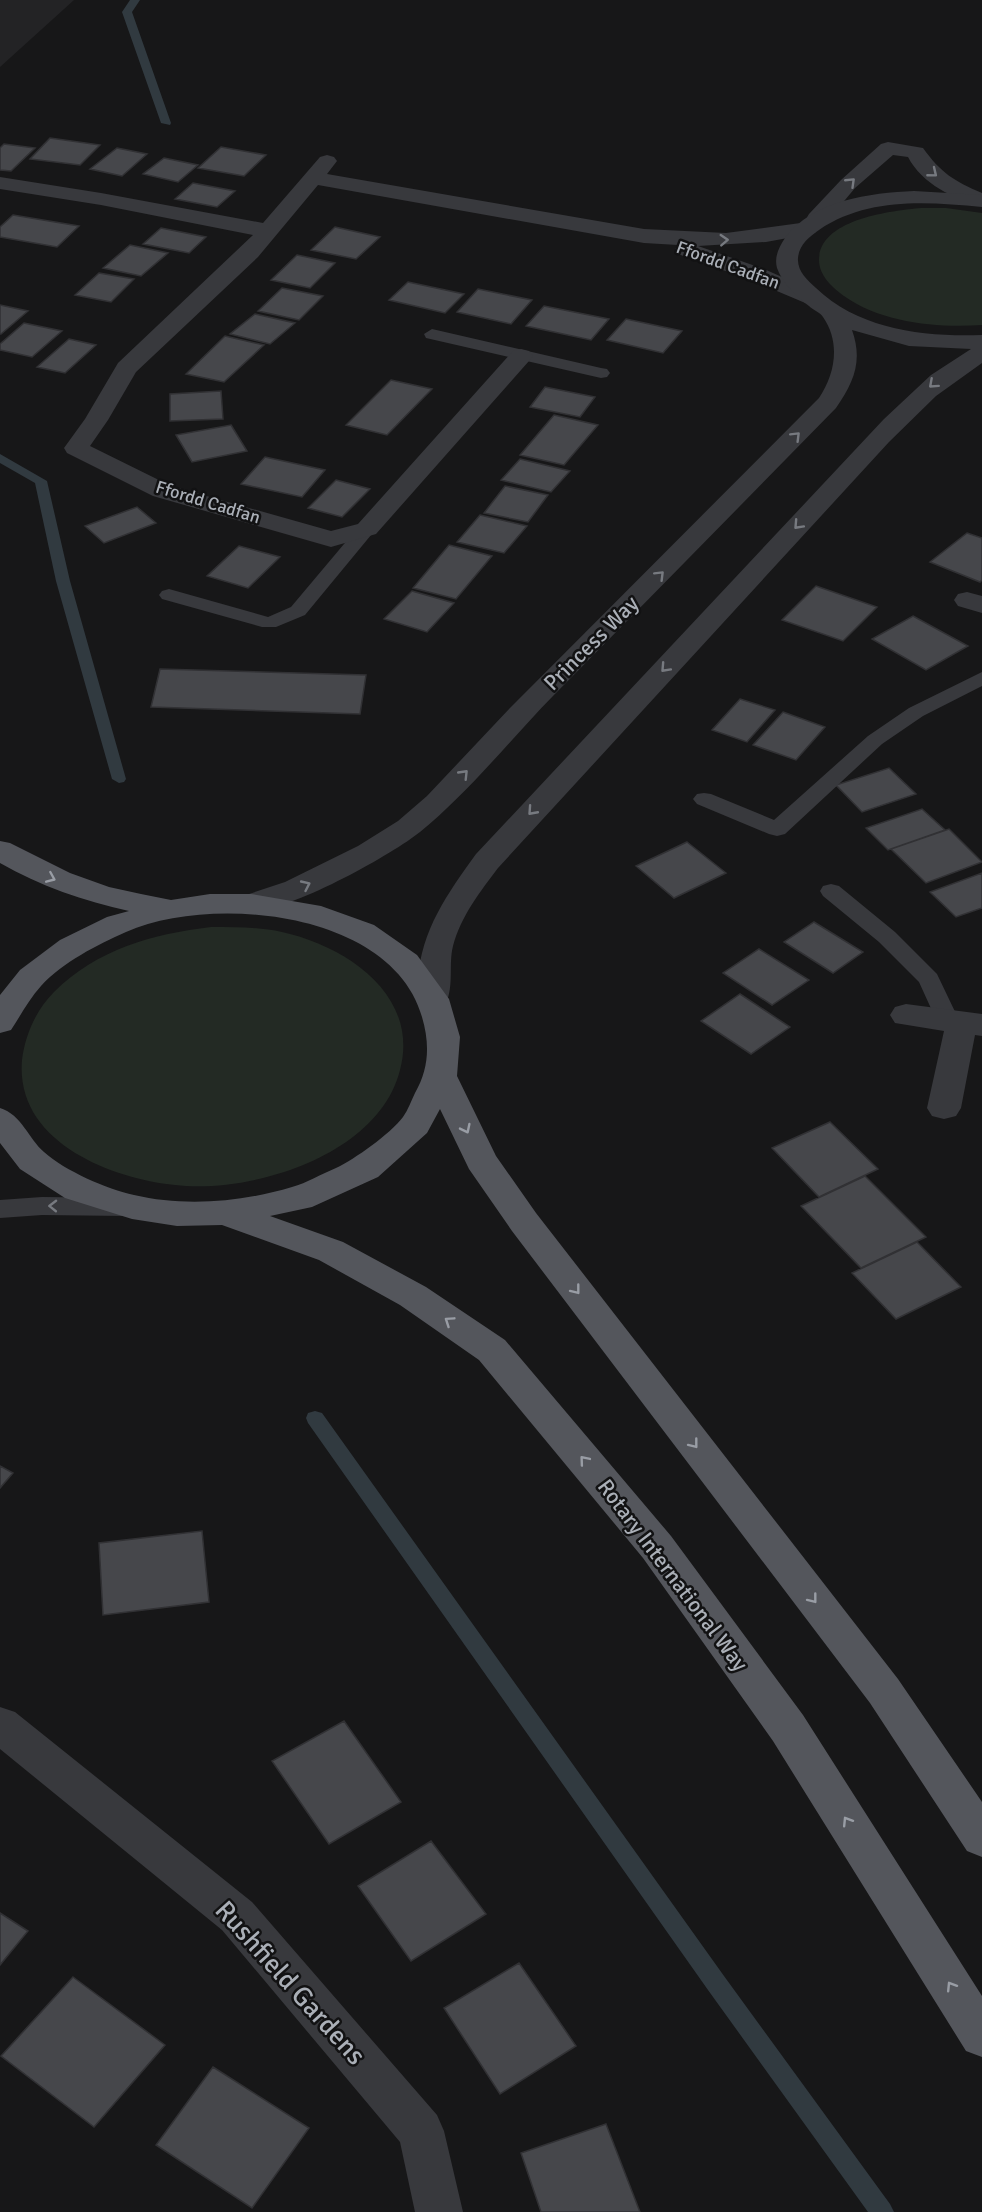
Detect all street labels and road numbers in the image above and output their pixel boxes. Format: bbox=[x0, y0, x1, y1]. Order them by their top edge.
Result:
street label: Ffordd Cadfan bbox=[673, 236, 783, 294]
street label: Ffordd Cadfan bbox=[153, 476, 263, 528]
street label: Princess Way bbox=[538, 589, 645, 696]
street label: Rotary International Way bbox=[592, 1474, 754, 1677]
street label: Rushfield Gardens bbox=[208, 1894, 372, 2072]

